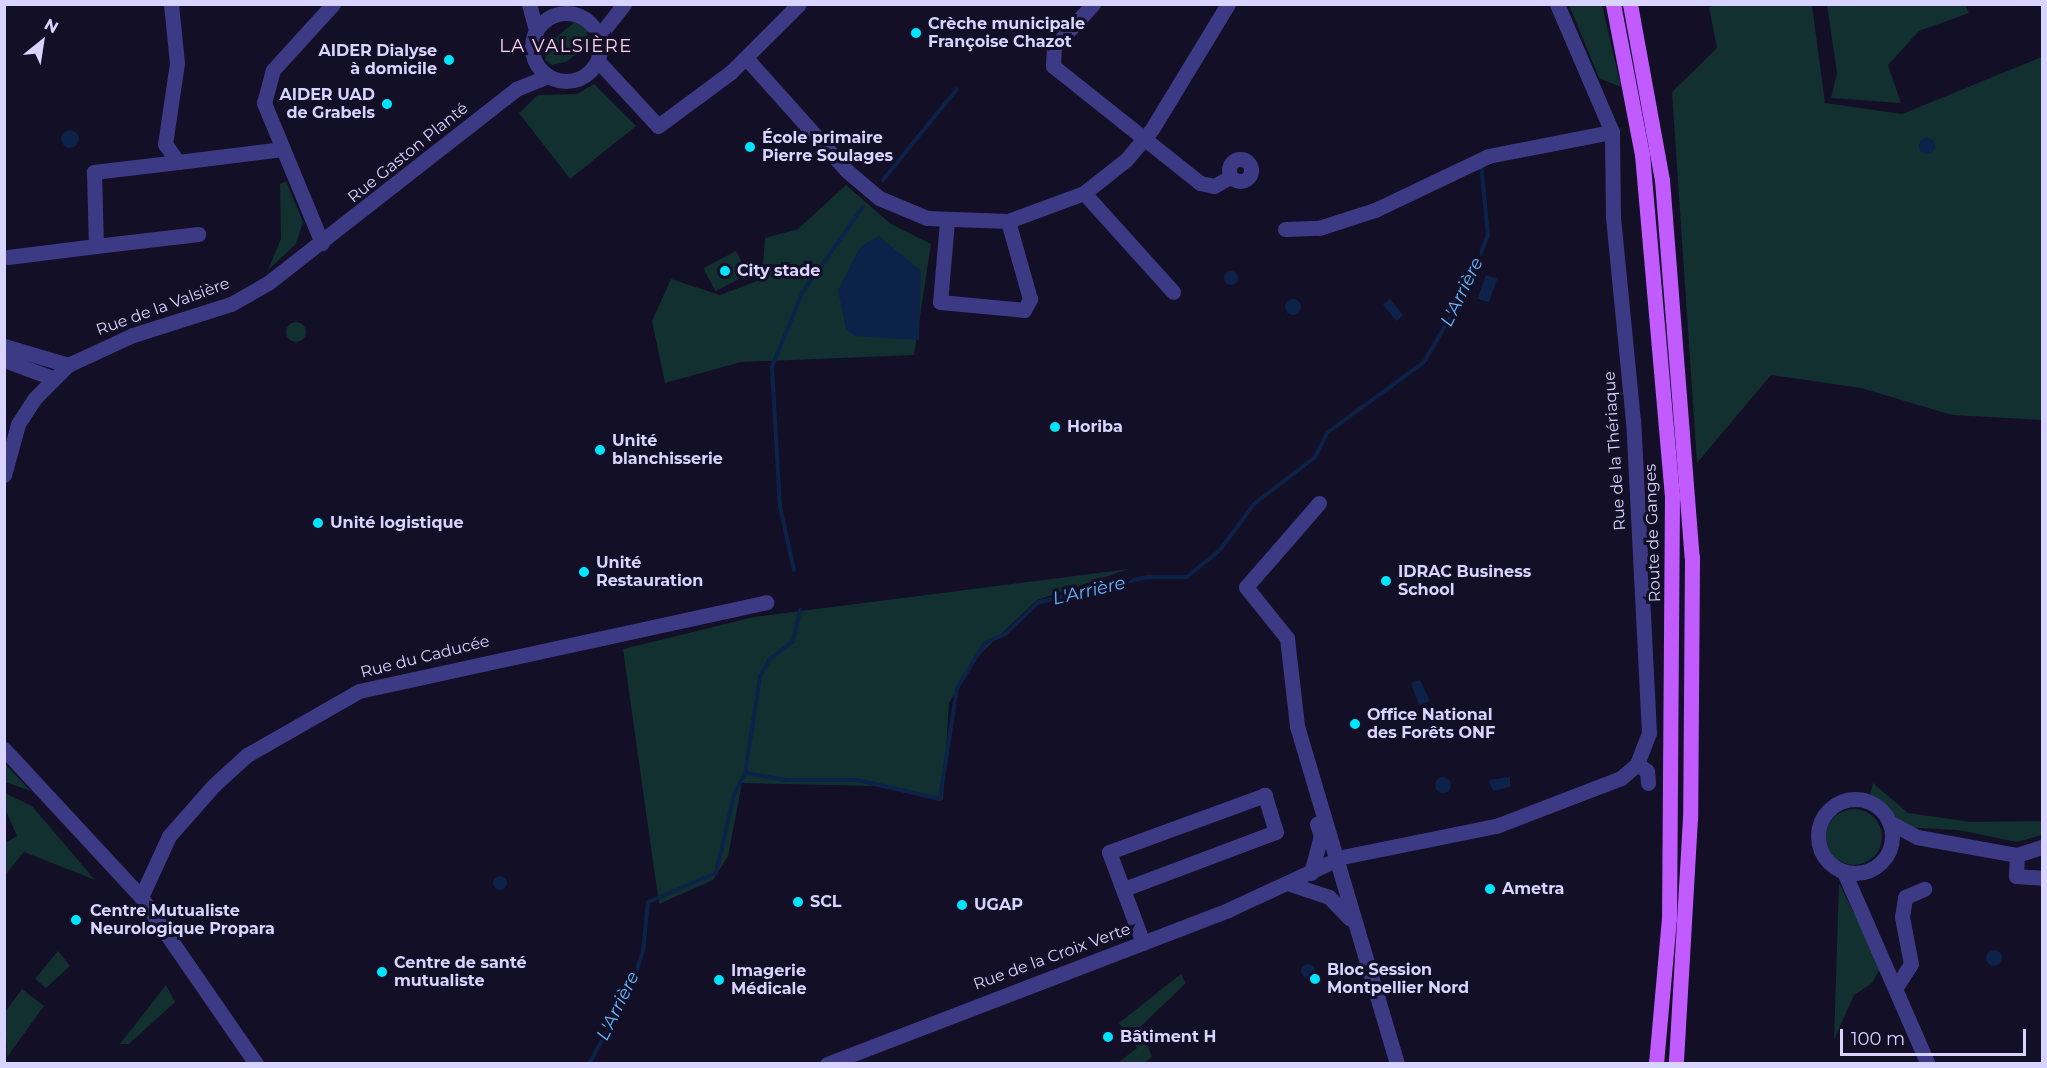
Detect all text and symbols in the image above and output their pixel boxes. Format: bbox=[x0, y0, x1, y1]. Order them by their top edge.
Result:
north arrow bbox=[12, 12, 72, 72]
place label: Crèche municipale Françoise Chazot bbox=[928, 14, 1085, 52]
text: N bbox=[41, 15, 62, 37]
marker: Crèche municipale Françoise Chazot bbox=[909, 26, 923, 40]
district label: LA VALSIÈRE bbox=[499, 35, 633, 57]
place label: AIDER Dialyse à domicile bbox=[319, 41, 437, 79]
marker: AIDER Dialyse à domicile bbox=[442, 53, 456, 67]
place label: AIDER UAD de Grabels bbox=[279, 85, 375, 123]
marker: AIDER UAD de Grabels bbox=[380, 97, 394, 111]
street label: Rue Gaston Planté bbox=[344, 99, 472, 207]
place label: École primaire Pierre Soulages bbox=[762, 128, 893, 166]
marker: École primaire Pierre Soulages bbox=[743, 140, 757, 154]
water label: L'Arrière bbox=[1436, 254, 1488, 330]
place label: City stade bbox=[737, 261, 820, 281]
marker: City stade bbox=[718, 264, 732, 278]
street label: Rue de la Valsière bbox=[94, 274, 232, 340]
street label: Rue de la Thériaque bbox=[1600, 371, 1630, 531]
place label: Horiba bbox=[1067, 417, 1123, 437]
marker: Horiba bbox=[1048, 420, 1062, 434]
place label: Unité blanchisserie bbox=[612, 431, 723, 469]
marker: Unité blanchisserie bbox=[593, 443, 607, 457]
street label: Route de Ganges bbox=[1641, 464, 1665, 602]
place label: Unité logistique bbox=[330, 513, 464, 533]
marker: Unité logistique bbox=[311, 516, 325, 530]
place label: Unité Restauration bbox=[596, 553, 703, 591]
place label: IDRAC Business School bbox=[1398, 562, 1531, 600]
marker: Unité Restauration bbox=[577, 565, 591, 579]
water label: L'Arrière bbox=[1050, 572, 1128, 610]
marker: IDRAC Business School bbox=[1379, 574, 1393, 588]
street label: Rue du Caducée bbox=[358, 632, 492, 682]
place label: Office National des Forêts ONF bbox=[1367, 705, 1495, 743]
marker: Office National des Forêts ONF bbox=[1348, 717, 1362, 731]
place label: Ametra bbox=[1502, 879, 1564, 899]
marker: Ametra bbox=[1483, 882, 1497, 896]
place label: SCL bbox=[810, 892, 841, 912]
marker: SCL bbox=[791, 895, 805, 909]
place label: UGAP bbox=[974, 895, 1023, 915]
marker: UGAP bbox=[955, 898, 969, 912]
place label: Centre Mutualiste Neurologique Propara bbox=[90, 901, 275, 939]
marker: Centre Mutualiste Neurologique Propara bbox=[67, 911, 85, 929]
street label: Rue de la Croix Verte bbox=[971, 920, 1133, 994]
place label: Centre de santé mutualiste bbox=[394, 953, 527, 991]
place label: Bloc Session Montpellier Nord bbox=[1327, 960, 1469, 998]
place label: Imagerie Médicale bbox=[731, 961, 807, 999]
marker: Centre de santé mutualiste bbox=[375, 965, 389, 979]
water label: L'Arrière bbox=[592, 968, 644, 1044]
marker: Bloc Session Montpellier Nord bbox=[1308, 972, 1322, 986]
marker: Imagerie Médicale bbox=[712, 973, 726, 987]
scale bar bbox=[1843, 1017, 2029, 1055]
place label: Bâtiment H bbox=[1120, 1027, 1216, 1047]
text: 100 m bbox=[1851, 1028, 1905, 1050]
marker: Bâtiment H bbox=[1101, 1030, 1115, 1044]

